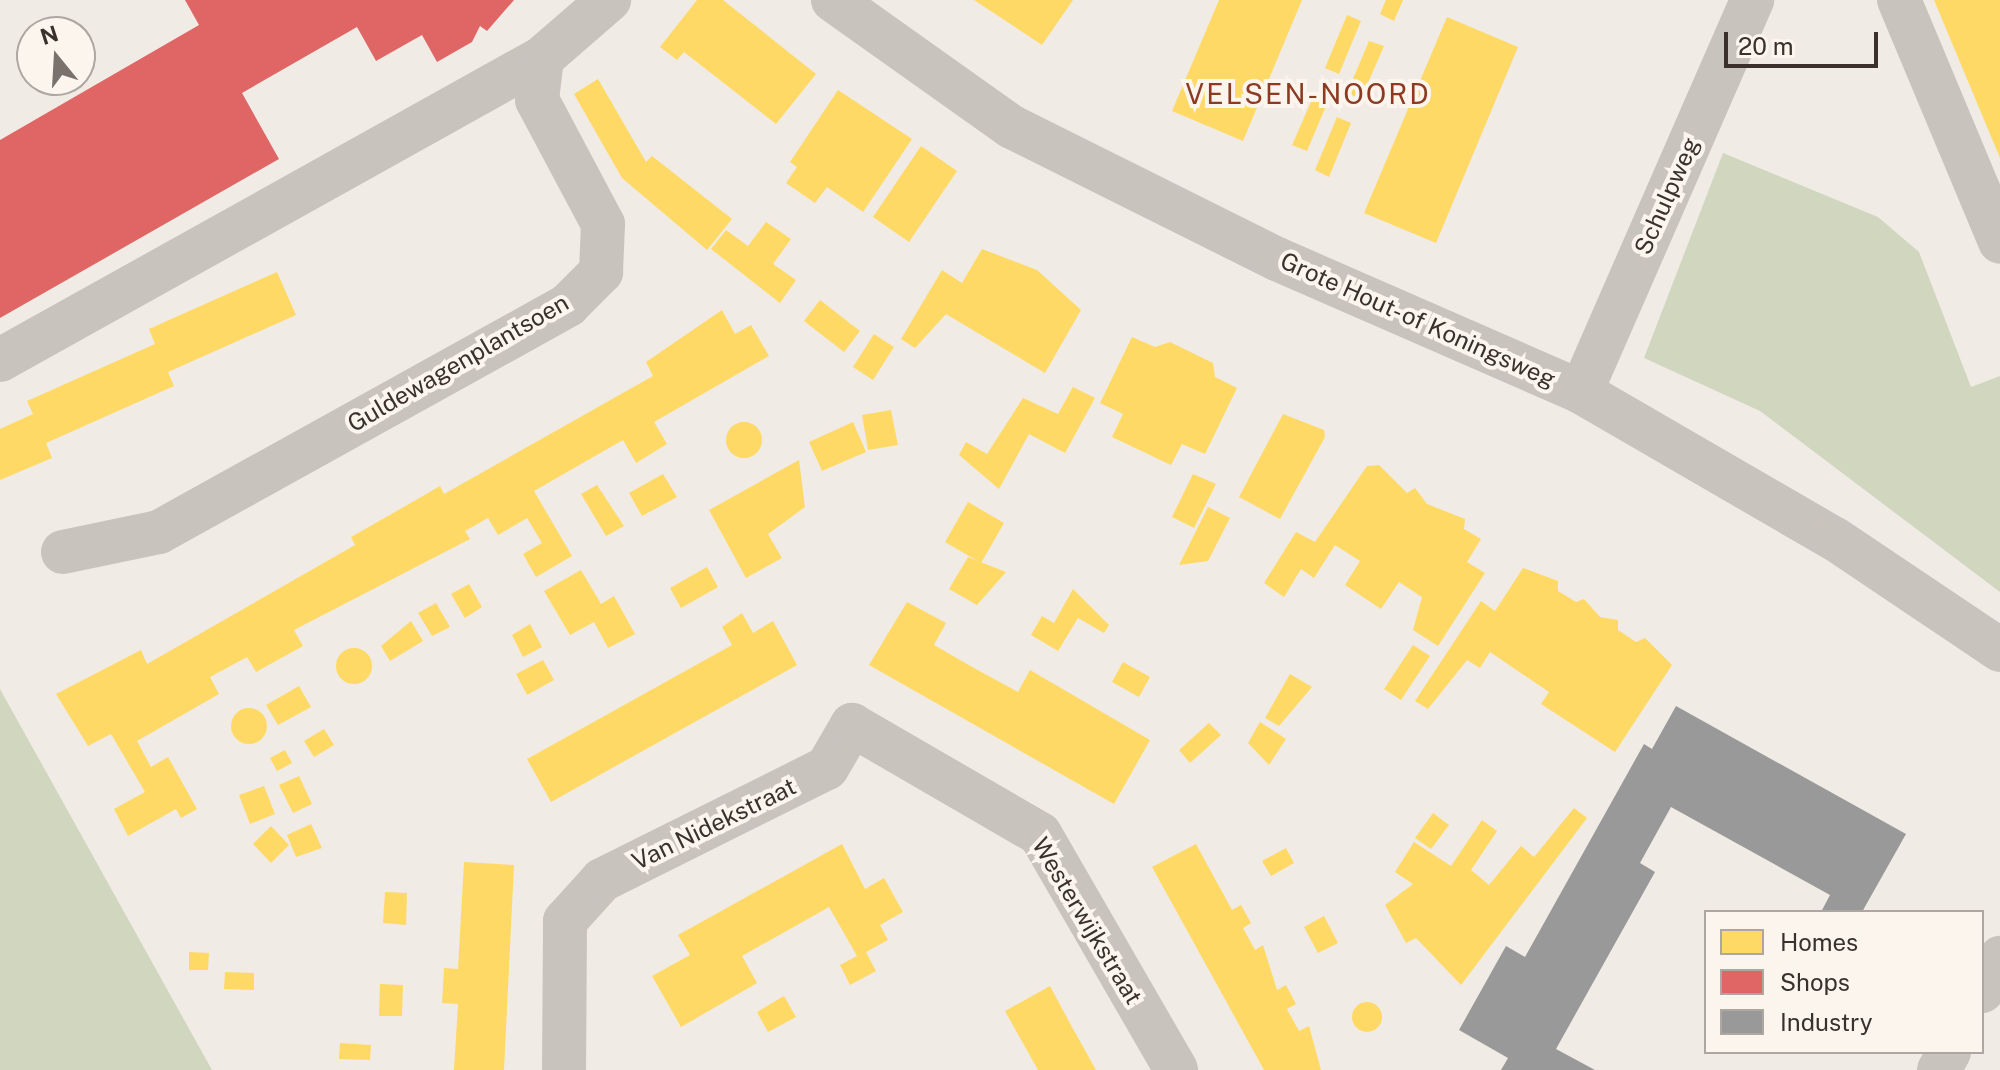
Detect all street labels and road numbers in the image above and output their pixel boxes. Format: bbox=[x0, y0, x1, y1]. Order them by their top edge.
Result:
street label: Schulpweg bbox=[1628, 133, 1706, 259]
street label: Grote Hout- of Koningsweg bbox=[1274, 245, 1562, 395]
street label: Guldewagenplantsoen bbox=[342, 288, 574, 438]
street label: Van Nidekstraat bbox=[627, 772, 801, 876]
street label: Westerwijkstraat bbox=[1026, 832, 1148, 1010]

